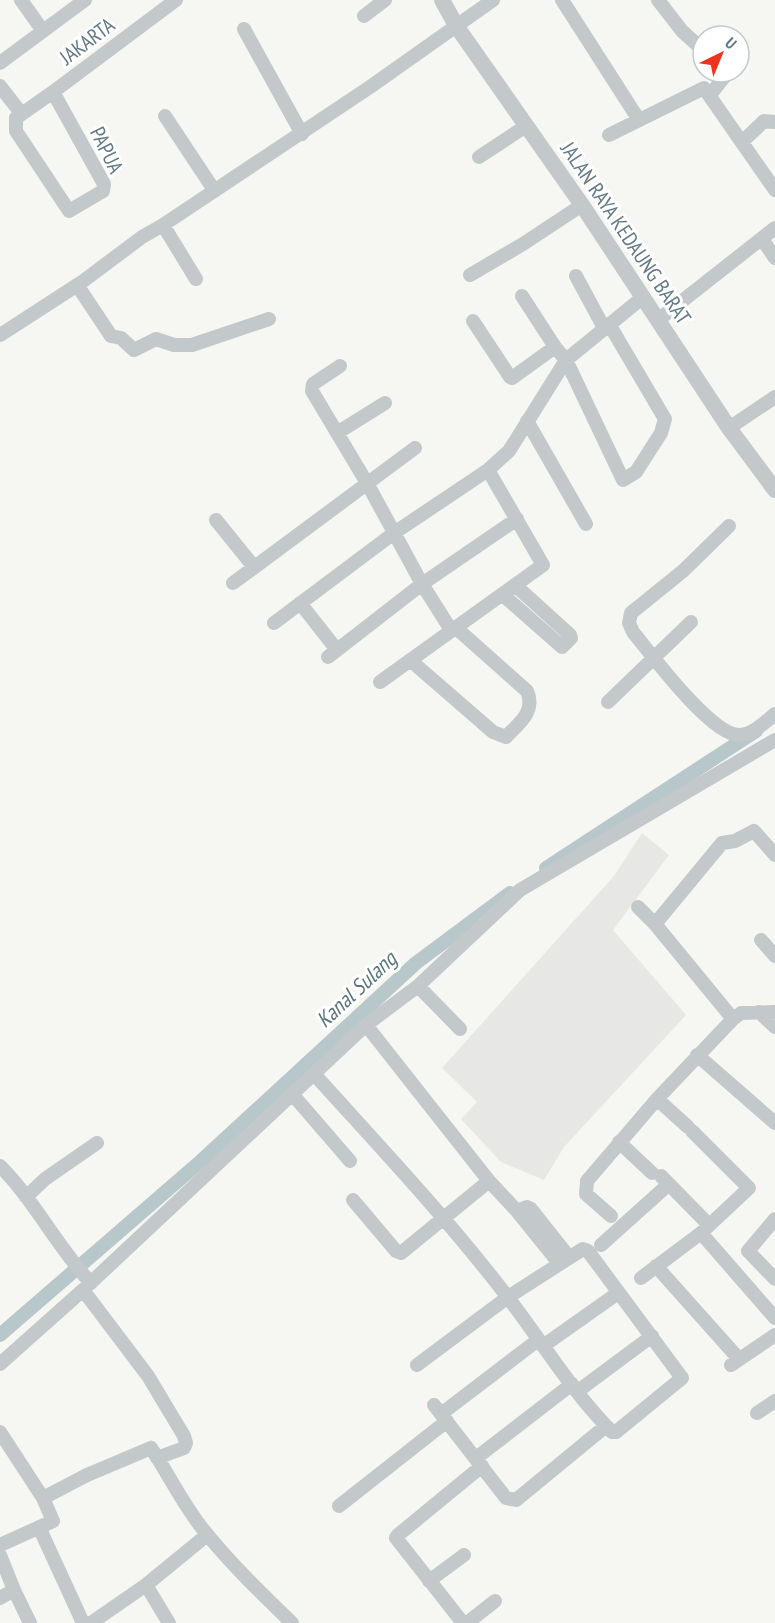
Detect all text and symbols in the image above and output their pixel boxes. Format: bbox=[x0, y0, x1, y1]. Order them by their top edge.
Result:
street label: JAKARTA bbox=[53, 12, 120, 71]
north arrow bbox=[691, 24, 751, 84]
text: U bbox=[721, 33, 741, 53]
street label: PAPUA bbox=[84, 122, 130, 178]
street label: JALAN RAYA KEDAUNG BARAT bbox=[554, 136, 697, 330]
water label: Kanal Sulang bbox=[310, 944, 403, 1033]

